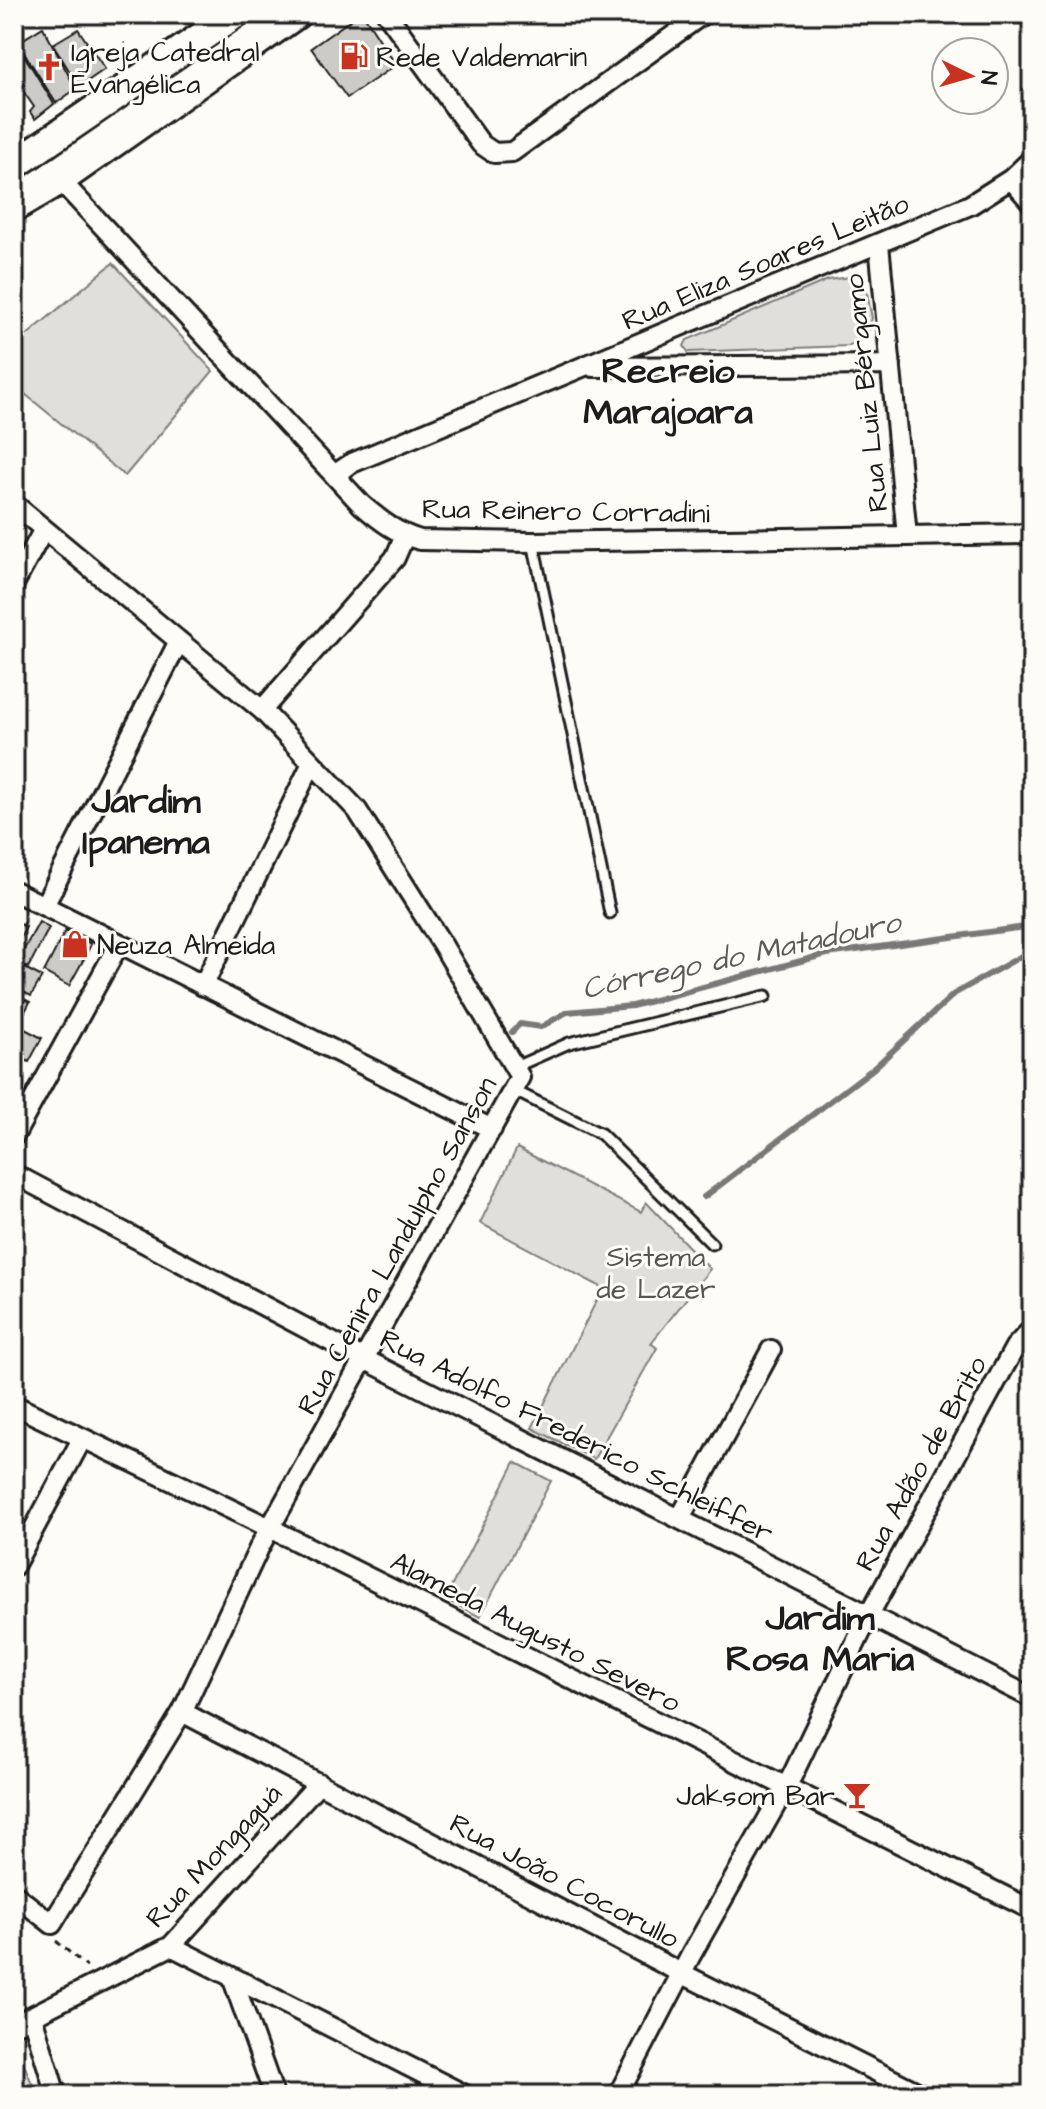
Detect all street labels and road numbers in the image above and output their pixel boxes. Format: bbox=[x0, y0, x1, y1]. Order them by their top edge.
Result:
street label: Rua Eliza Soares Leitão bbox=[616, 184, 915, 341]
street label: Rua Luiz Bérgamo bbox=[835, 271, 899, 514]
street label: Rua Reinero Corradini bbox=[422, 489, 710, 534]
street label: Rua Cenira Landulpho Sanson bbox=[288, 1070, 507, 1422]
street label: Rua Adolfo Frederico Schleiffer bbox=[373, 1320, 780, 1553]
street label: Rua Adão de Brito bbox=[846, 1349, 997, 1578]
street label: Alameda Augusto Severo bbox=[383, 1542, 687, 1723]
street label: Rua Mongaguá bbox=[137, 1775, 292, 1937]
street label: Rua João Cocorullo bbox=[443, 1804, 686, 1958]

